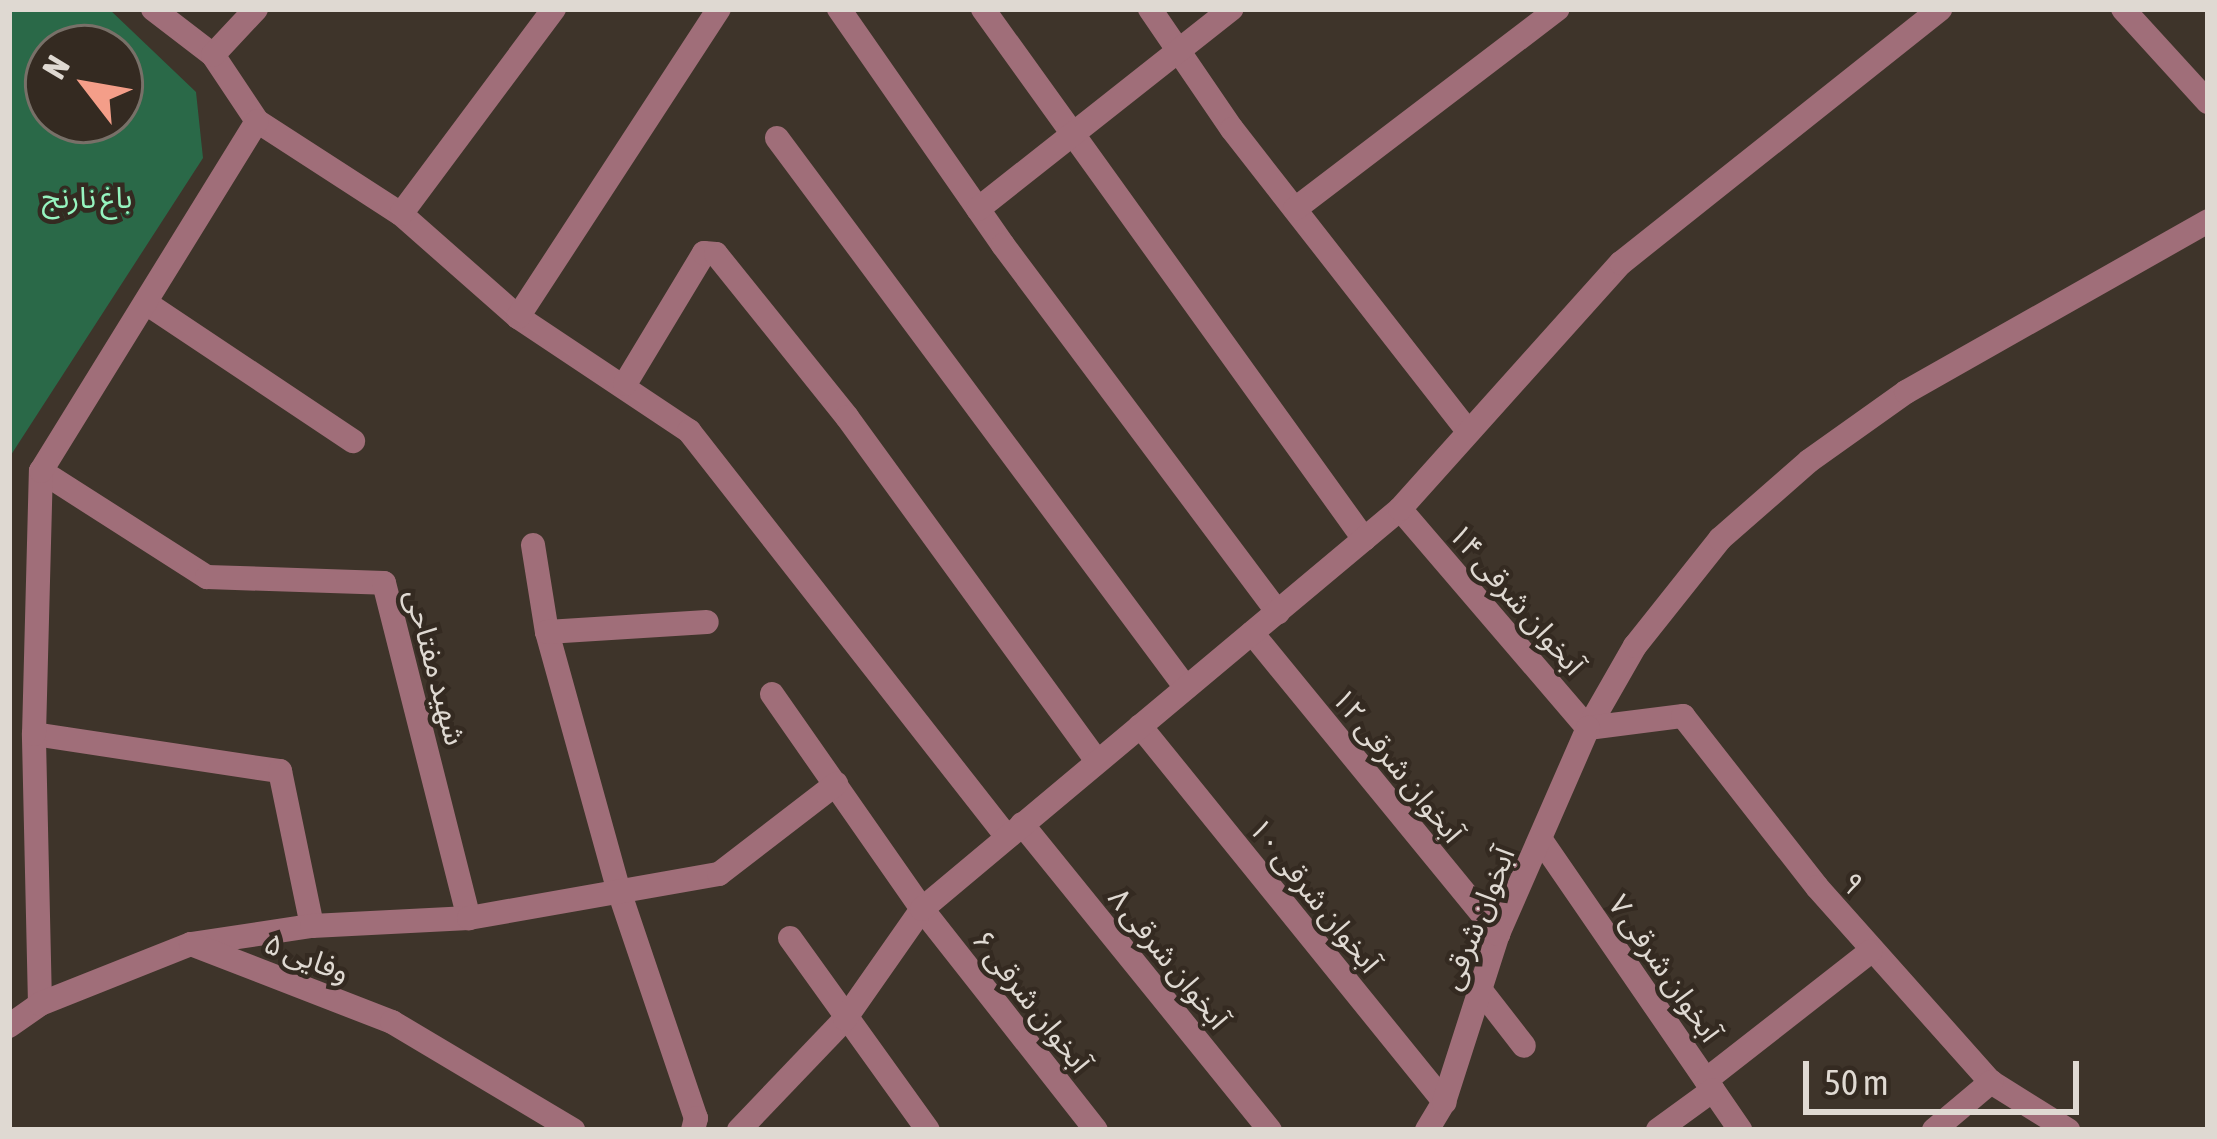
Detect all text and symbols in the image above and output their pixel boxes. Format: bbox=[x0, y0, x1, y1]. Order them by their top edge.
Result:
north arrow bbox=[24, 24, 144, 144]
text: N bbox=[34, 49, 77, 85]
park label: باغ نارنج bbox=[42, 179, 132, 215]
street label: آبخوان شرقی ۱۴ bbox=[1442, 516, 1592, 682]
street label: شهید مفتاحی bbox=[398, 585, 474, 749]
street label: آبخوان شرقی ۱۲ bbox=[1325, 680, 1471, 850]
street label: آبخوان شرقی ۱۰ bbox=[1242, 810, 1388, 980]
street label: آبخوان شرقی bbox=[1432, 842, 1522, 994]
street label: ۹ bbox=[1834, 865, 1872, 901]
street label: آبخوان شرقی ۸ bbox=[1101, 880, 1237, 1036]
street label: آبخوان شرقی ۷ bbox=[1601, 887, 1729, 1049]
street label: آبخوان شرقی ۶ bbox=[965, 922, 1099, 1080]
street label: وفایی ۵ bbox=[260, 924, 354, 990]
scale bar bbox=[1809, 1037, 2085, 1111]
text: 50 m bbox=[1824, 1061, 1889, 1103]

